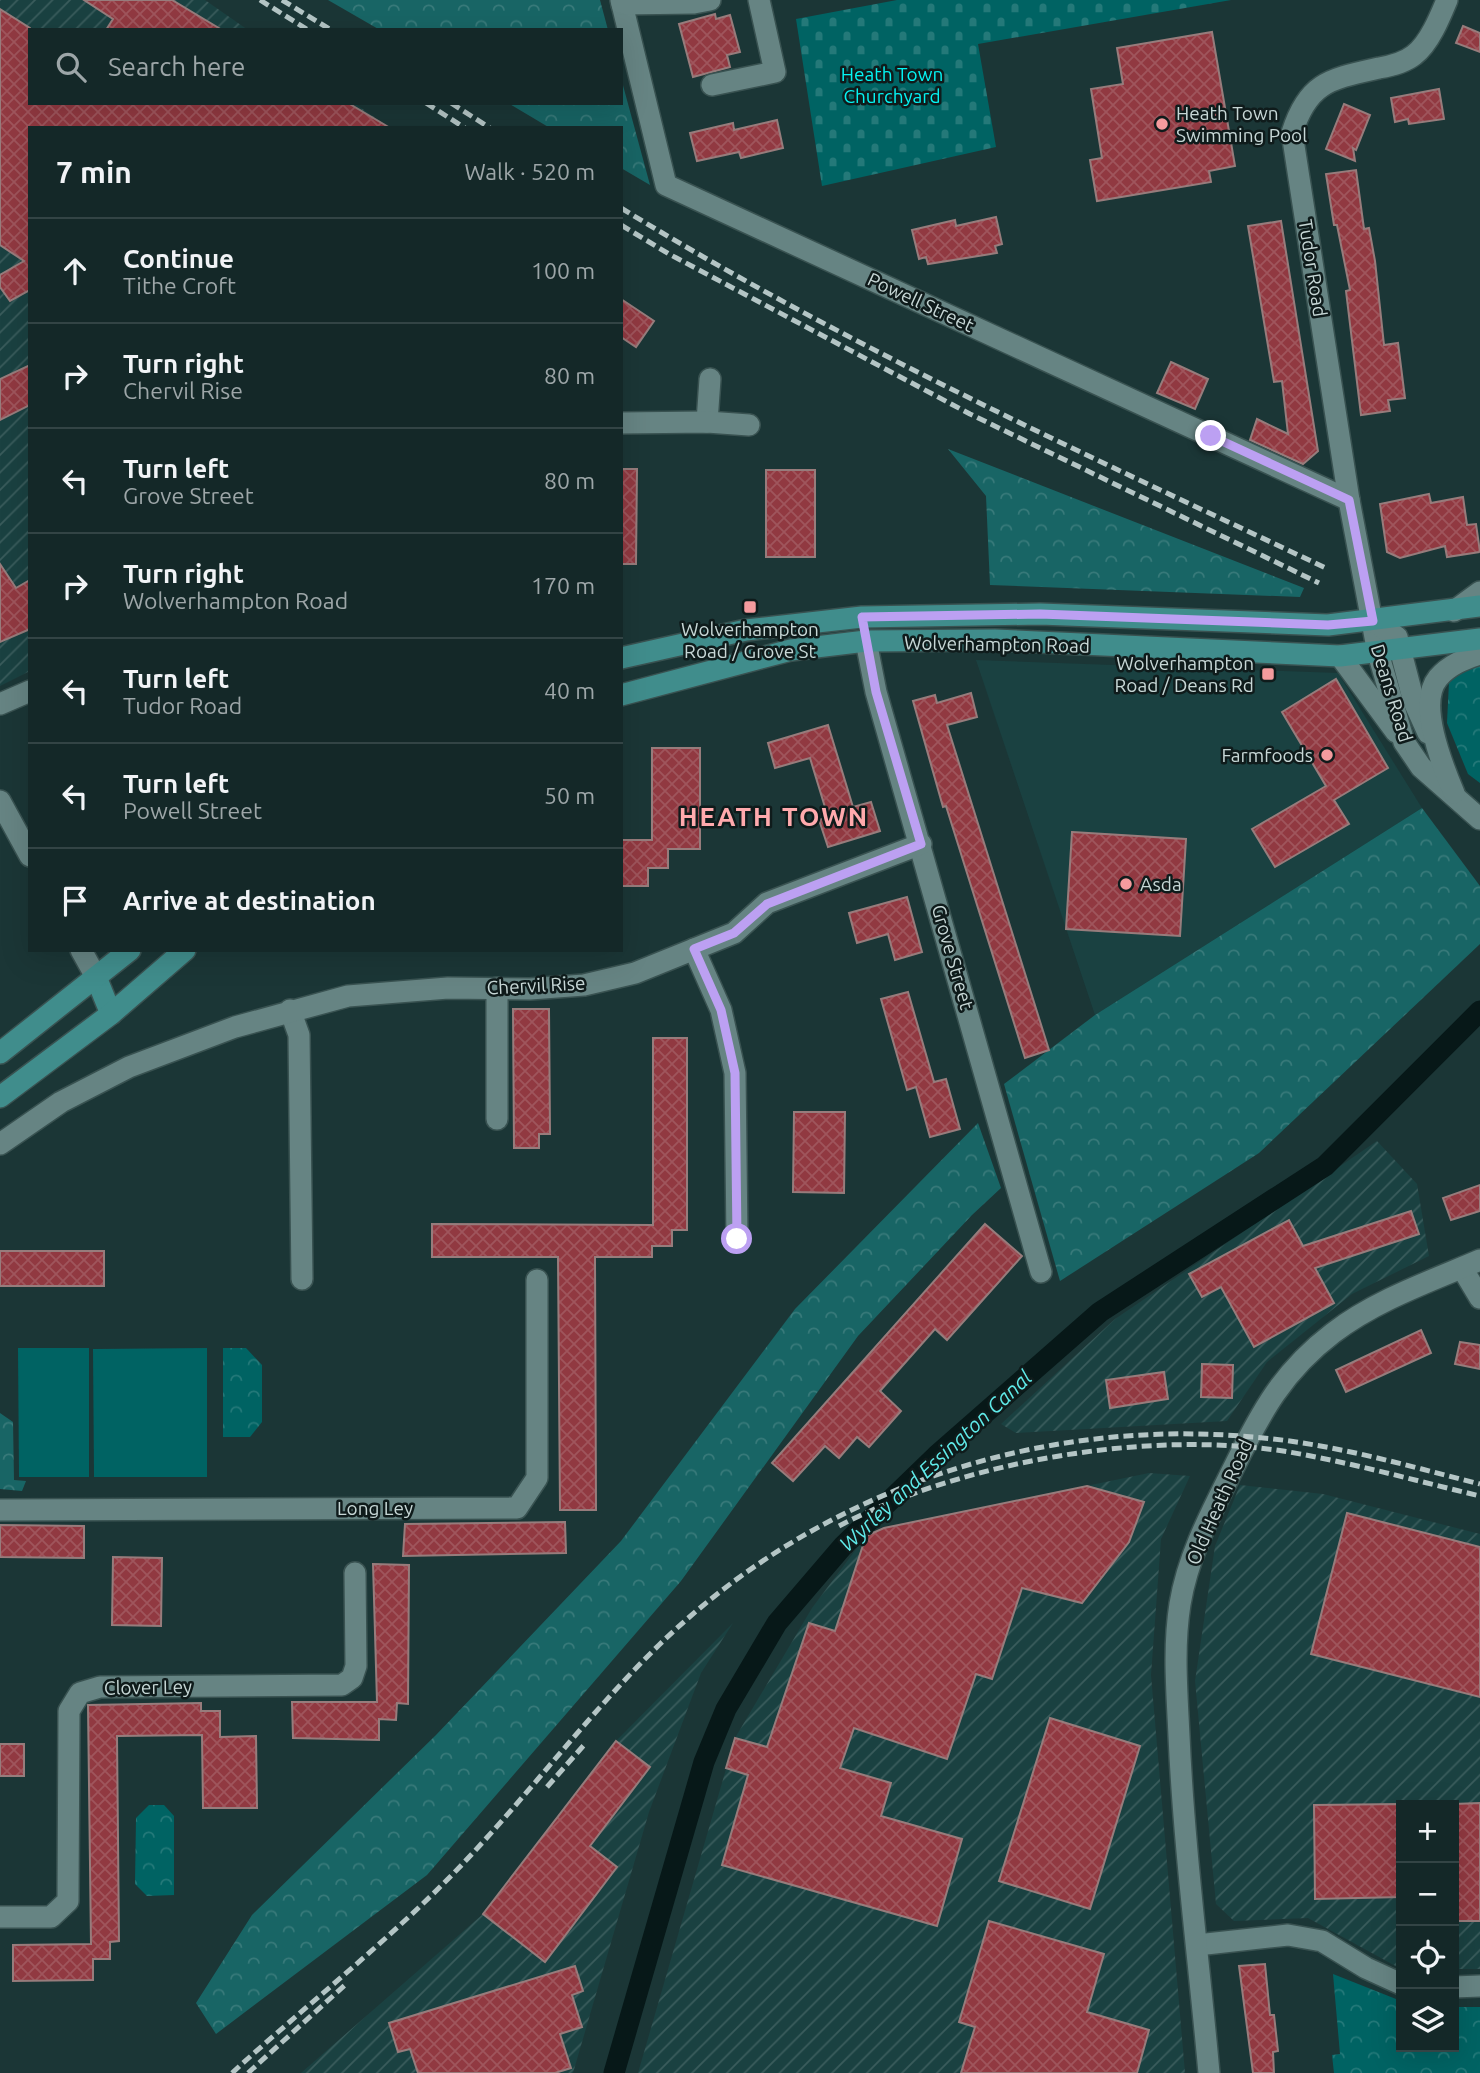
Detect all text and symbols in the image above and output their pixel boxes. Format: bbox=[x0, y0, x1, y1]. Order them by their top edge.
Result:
search box bbox=[28, 28, 623, 105]
icon: search bbox=[52, 48, 90, 86]
text: Search here bbox=[108, 52, 245, 81]
park label: Heath Town Churchyard bbox=[841, 63, 943, 107]
place label: Heath Town Swimming Pool bbox=[1176, 102, 1307, 146]
marker: Heath Town Swimming Pool bbox=[1154, 116, 1170, 132]
text: 7 min bbox=[56, 155, 132, 189]
text: Walk · 520 m bbox=[464, 159, 595, 184]
street label: Tudor Road bbox=[1294, 218, 1332, 318]
text: Continue bbox=[123, 244, 234, 273]
icon: ahead bbox=[56, 252, 94, 290]
text: 100 m bbox=[531, 258, 595, 283]
street label: Powell Street bbox=[864, 268, 978, 336]
text: Tithe Croft bbox=[123, 273, 236, 298]
text: Turn right bbox=[123, 349, 244, 378]
icon: right bbox=[56, 357, 94, 395]
text: 80 m bbox=[544, 363, 595, 388]
text: Chervil Rise bbox=[123, 378, 243, 403]
route end bbox=[1195, 420, 1226, 451]
text: Turn left bbox=[123, 454, 229, 483]
icon: left bbox=[56, 462, 94, 500]
text: 80 m bbox=[544, 468, 595, 493]
text: Grove Street bbox=[123, 483, 254, 508]
text: Turn right bbox=[123, 559, 244, 588]
icon: right bbox=[56, 567, 94, 605]
text: 170 m bbox=[531, 573, 595, 598]
text: Wolverhampton Road bbox=[123, 588, 348, 613]
marker: Wolverhampton Road / Grove St bbox=[742, 599, 758, 615]
place label: Wolverhampton Road / Grove St bbox=[681, 618, 819, 662]
street label: Wolverhampton Road bbox=[904, 631, 1090, 657]
street label: Deans Road bbox=[1367, 642, 1417, 744]
place label: Wolverhampton Road / Deans Rd bbox=[1114, 652, 1254, 696]
text: Turn left bbox=[123, 664, 229, 693]
marker: Wolverhampton Road / Deans Rd bbox=[1260, 666, 1276, 682]
icon: left bbox=[56, 672, 94, 710]
text: 40 m bbox=[544, 678, 595, 703]
text: Tudor Road bbox=[123, 693, 242, 718]
place label: Farmfoods bbox=[1222, 744, 1313, 766]
marker: Farmfoods bbox=[1319, 747, 1335, 763]
text: Turn left bbox=[123, 769, 229, 798]
icon: left bbox=[56, 777, 94, 815]
text: 50 m bbox=[544, 783, 595, 808]
text: Powell Street bbox=[123, 798, 262, 823]
district label: HEATH TOWN bbox=[679, 802, 869, 831]
place label: Asda bbox=[1140, 873, 1182, 895]
marker: Asda bbox=[1118, 876, 1134, 892]
icon: arrive bbox=[56, 882, 94, 920]
text: Arrive at destination bbox=[123, 886, 376, 915]
street label: Grove Street bbox=[928, 902, 979, 1012]
street label: Chervil Rise bbox=[486, 971, 586, 999]
route start bbox=[721, 1223, 752, 1254]
water label: Wyrley and Essington Canal bbox=[834, 1365, 1036, 1556]
street label: Old Heath Road bbox=[1181, 1436, 1257, 1568]
street label: Long Ley bbox=[337, 1497, 413, 1519]
street label: Clover Ley bbox=[104, 1675, 192, 1699]
map controls bbox=[1396, 1800, 1459, 2052]
button: + bbox=[1396, 1800, 1459, 1863]
button: − bbox=[1396, 1863, 1459, 1926]
button: locate bbox=[1396, 1926, 1459, 1989]
button: layers bbox=[1396, 1989, 1459, 2052]

